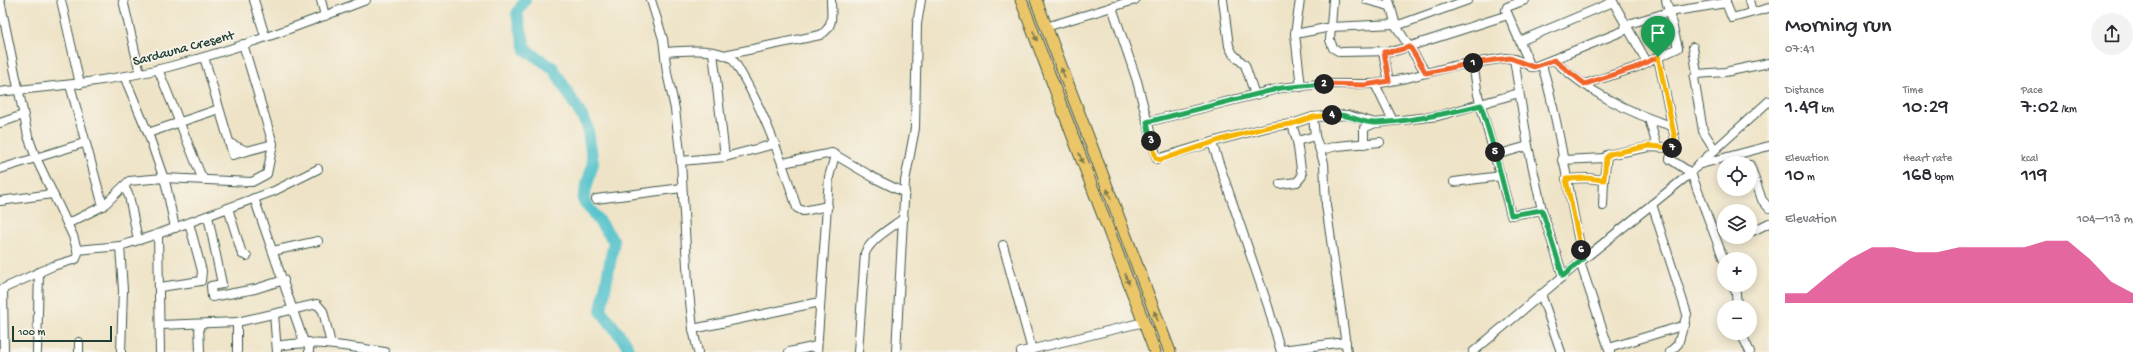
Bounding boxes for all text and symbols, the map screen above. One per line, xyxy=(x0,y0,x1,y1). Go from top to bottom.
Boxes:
button: share xyxy=(2091,13,2133,55)
text: Morning run xyxy=(1785,14,1891,40)
pin xyxy=(1641,16,1675,57)
icon: arrive xyxy=(1647,22,1669,44)
street label: Sardauna Cresent xyxy=(131,27,237,71)
one-way arrow xyxy=(1032,31,1038,43)
text: 07:41 xyxy=(1785,42,1815,57)
pin: 1 xyxy=(1463,53,1483,73)
text: 1 xyxy=(1471,57,1475,69)
one-way arrow xyxy=(1060,66,1066,78)
pin: 2 xyxy=(1314,74,1334,94)
text: 2 xyxy=(1321,78,1327,90)
text: Distance xyxy=(1785,85,1824,97)
text: Time xyxy=(1903,85,1923,97)
text: Pace xyxy=(2021,85,2043,97)
text: 1.49 xyxy=(1785,97,1819,120)
text: 10:29 xyxy=(1903,97,1949,120)
text: 7:02 xyxy=(2021,97,2059,120)
text: km xyxy=(1819,104,1834,116)
text: /km xyxy=(2059,104,2077,116)
pin: 4 xyxy=(1322,105,1342,125)
text: 4 xyxy=(1329,109,1335,121)
pin: 3 xyxy=(1141,131,1161,151)
text: 3 xyxy=(1148,135,1154,147)
pin: 7 xyxy=(1662,138,1682,158)
pin: 5 xyxy=(1485,142,1505,162)
text: 7 xyxy=(1669,142,1675,154)
text: 5 xyxy=(1492,146,1498,158)
one-way arrow xyxy=(1078,152,1084,164)
text: Elevation xyxy=(1785,153,1829,165)
text: Heart rate xyxy=(1903,153,1952,165)
text: kcal xyxy=(2021,153,2038,165)
map controls xyxy=(1717,156,1757,340)
button: locate xyxy=(1717,156,1757,196)
text: 10 xyxy=(1785,165,1804,188)
text: 168 xyxy=(1903,165,1932,188)
text: 119 xyxy=(2021,165,2047,188)
text: m xyxy=(1804,172,1815,184)
text: bpm xyxy=(1932,172,1954,184)
one-way arrow xyxy=(1106,188,1112,200)
button: layers xyxy=(1717,204,1757,244)
text: Elevation xyxy=(1785,212,1837,227)
text: 104–113 m xyxy=(2077,212,2133,227)
pin: 6 xyxy=(1571,240,1591,260)
text: 6 xyxy=(1578,244,1584,256)
button: + xyxy=(1717,252,1757,292)
one-way arrow xyxy=(1125,274,1131,286)
button: − xyxy=(1717,300,1757,340)
one-way arrow xyxy=(1152,309,1158,321)
scale bar xyxy=(12,324,112,343)
text: 100 m xyxy=(18,327,45,339)

